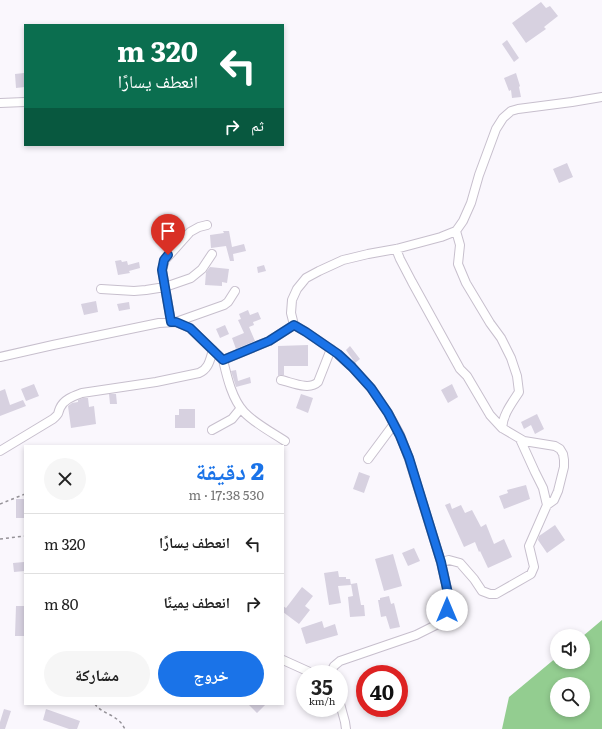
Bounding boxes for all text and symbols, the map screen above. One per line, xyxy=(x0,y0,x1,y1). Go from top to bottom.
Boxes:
text: 320 m xyxy=(117,29,198,71)
icon: left xyxy=(212,40,264,92)
text: انعطف يسارًا xyxy=(118,67,198,94)
text: ثم xyxy=(251,113,264,136)
icon: right xyxy=(221,116,243,138)
pin xyxy=(151,214,185,255)
icon: arrive xyxy=(157,220,179,242)
text: 2 دقيقة xyxy=(195,452,264,487)
button: close xyxy=(44,458,86,500)
text: 530 m · 17:38 xyxy=(188,485,264,504)
text: انعطف يسارًا xyxy=(159,530,230,553)
text: 320 m xyxy=(44,532,86,555)
icon: left xyxy=(242,533,264,555)
position arrow xyxy=(426,589,468,631)
text: انعطف يمينًا xyxy=(163,590,230,613)
text: 80 m xyxy=(44,592,79,615)
icon: right xyxy=(242,593,264,615)
map controls xyxy=(550,629,590,717)
button: sound xyxy=(550,629,590,669)
button: مشاركة xyxy=(44,651,150,697)
button: خروج xyxy=(158,651,264,697)
speed limit sign: 40 xyxy=(356,665,408,717)
text: 35 xyxy=(311,671,333,701)
button: search xyxy=(550,677,590,717)
text: km/h xyxy=(309,693,335,708)

